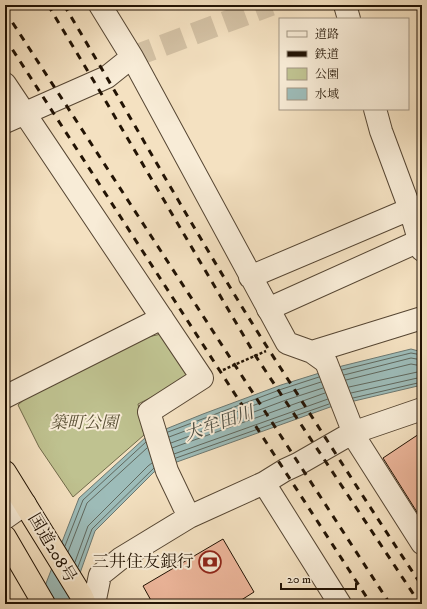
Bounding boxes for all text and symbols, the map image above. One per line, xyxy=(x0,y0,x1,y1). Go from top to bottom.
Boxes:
legend xyxy=(279,18,409,110)
text: 道路 xyxy=(315,27,339,42)
text: 鉄道 xyxy=(314,47,339,62)
text: 公園 xyxy=(315,67,339,82)
text: 水域 xyxy=(315,87,339,102)
water label: 大牟田川 xyxy=(181,401,259,446)
park label: 築町公園 xyxy=(50,412,121,434)
street label: 国道208号 xyxy=(23,509,81,587)
bank icon: 三井住友銀行 xyxy=(197,549,223,575)
place label: 三井住友銀行 xyxy=(92,551,194,573)
scale bar xyxy=(281,565,356,591)
text: 20 m xyxy=(287,572,311,587)

